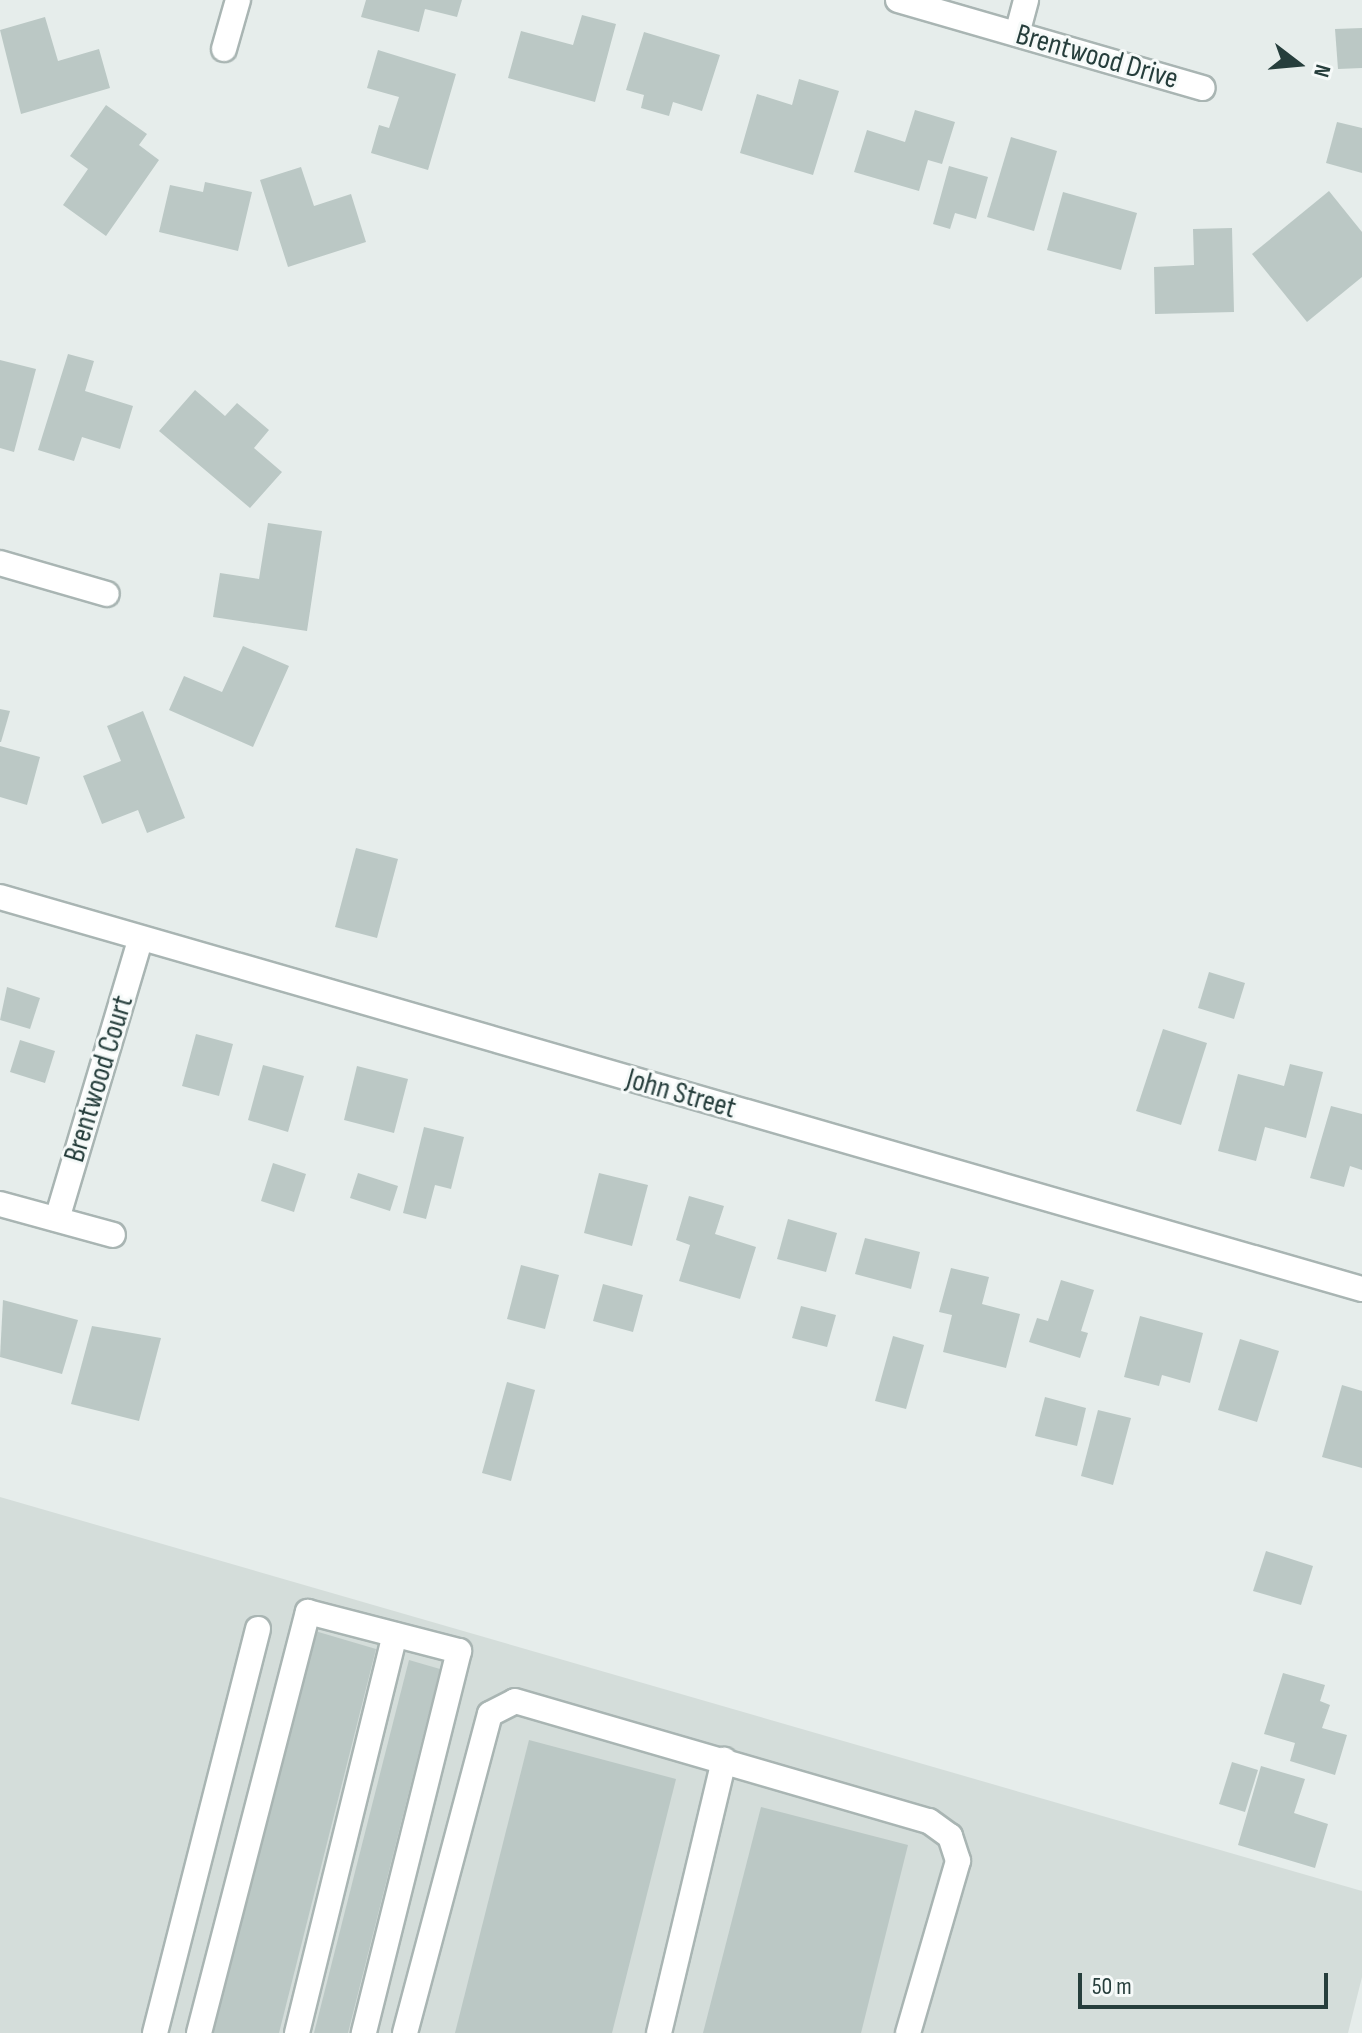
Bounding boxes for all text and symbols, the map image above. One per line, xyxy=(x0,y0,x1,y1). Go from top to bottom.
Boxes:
street label: Brentwood Drive xyxy=(1012,17,1182,97)
north arrow xyxy=(1258,24,1338,104)
text: N xyxy=(1307,61,1336,80)
street label: Brentwood Court xyxy=(57,991,141,1167)
street label: John Street xyxy=(622,1061,740,1127)
scale bar xyxy=(1082,1957,1332,2007)
text: 50 m xyxy=(1092,1972,1132,2001)

